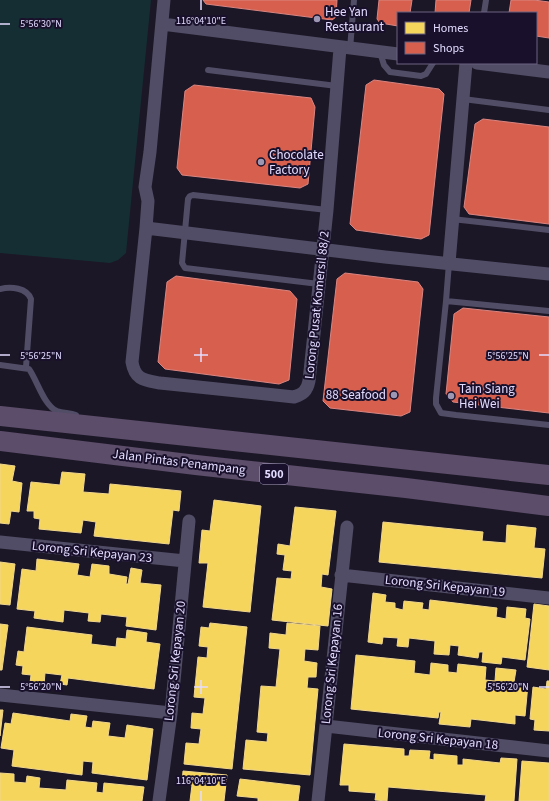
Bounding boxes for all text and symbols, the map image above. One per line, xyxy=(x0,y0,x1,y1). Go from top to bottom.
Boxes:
place label: Hee Yan Restaurant xyxy=(325,3,385,36)
legend xyxy=(397,12,537,64)
text: 116°04'10"E xyxy=(176,14,226,28)
marker: Hee Yan Restaurant xyxy=(312,14,322,24)
text: 5°56'30"N xyxy=(20,17,62,31)
text: Homes xyxy=(433,20,468,37)
text: Shops xyxy=(433,40,464,57)
place label: Chocolate Factory xyxy=(269,146,324,179)
marker: Chocolate Factory xyxy=(256,157,266,167)
street label: Lorong Pusat Komersil 88/2 xyxy=(300,230,334,380)
text: 5°56'25"N xyxy=(20,349,62,363)
text: 5°56'25"N xyxy=(487,349,529,363)
place label: Tain Siang Hei Wei xyxy=(459,380,515,413)
place label: 88 Seafood xyxy=(326,386,386,404)
marker: 88 Seafood xyxy=(389,390,399,400)
marker: Tain Siang Hei Wei xyxy=(446,391,456,401)
street label: Jalan Pintas Penampang xyxy=(111,445,247,479)
road number: 500 xyxy=(260,464,288,484)
street label: Lorong Sri Kepayan 23 xyxy=(31,537,153,567)
street label: Lorong Sri Kepayan 19 xyxy=(384,571,506,601)
street label: Lorong Sri Kepayan 20 xyxy=(160,600,190,722)
street label: Lorong Sri Kepayan 16 xyxy=(317,603,347,725)
text: 5°56'20"N xyxy=(20,680,62,694)
text: 5°56'20"N xyxy=(487,680,529,694)
street label: Lorong Sri Kepayan 18 xyxy=(377,724,499,754)
text: 116°04'10"E xyxy=(176,774,226,788)

